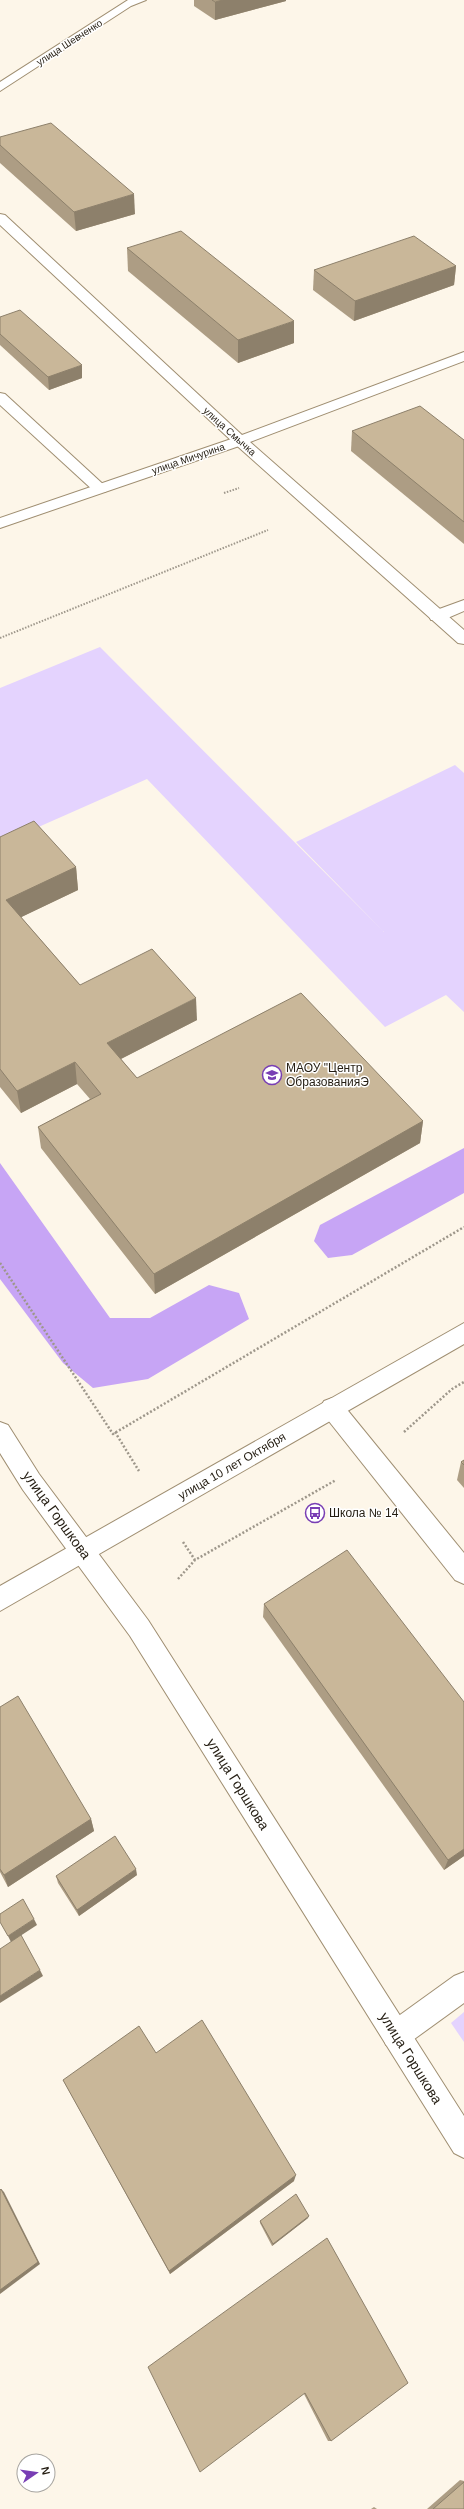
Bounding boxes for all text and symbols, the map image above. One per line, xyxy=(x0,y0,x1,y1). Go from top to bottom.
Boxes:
street label: улица Шевченко xyxy=(34,17,105,68)
street label: улица Смычка xyxy=(201,405,259,458)
street label: улица Мичурина xyxy=(150,441,227,476)
place label: МАОУ "Центр ОбразованияЭ xyxy=(286,1061,369,1089)
school or university icon: МАОУ "Центр ОбразованияЭ xyxy=(261,1064,283,1086)
street label: улица 10 лет Октября xyxy=(176,1430,288,1502)
street label: улица Горшкова xyxy=(20,1468,94,1562)
bus stop icon: Школа № 14 xyxy=(304,1502,326,1524)
place label: Школа № 14 xyxy=(329,1506,399,1520)
street label: улица Горшкова xyxy=(203,1735,273,1833)
street label: улица Горшкова xyxy=(376,2009,446,2107)
north arrow xyxy=(16,2453,56,2493)
text: N xyxy=(39,2466,52,2476)

